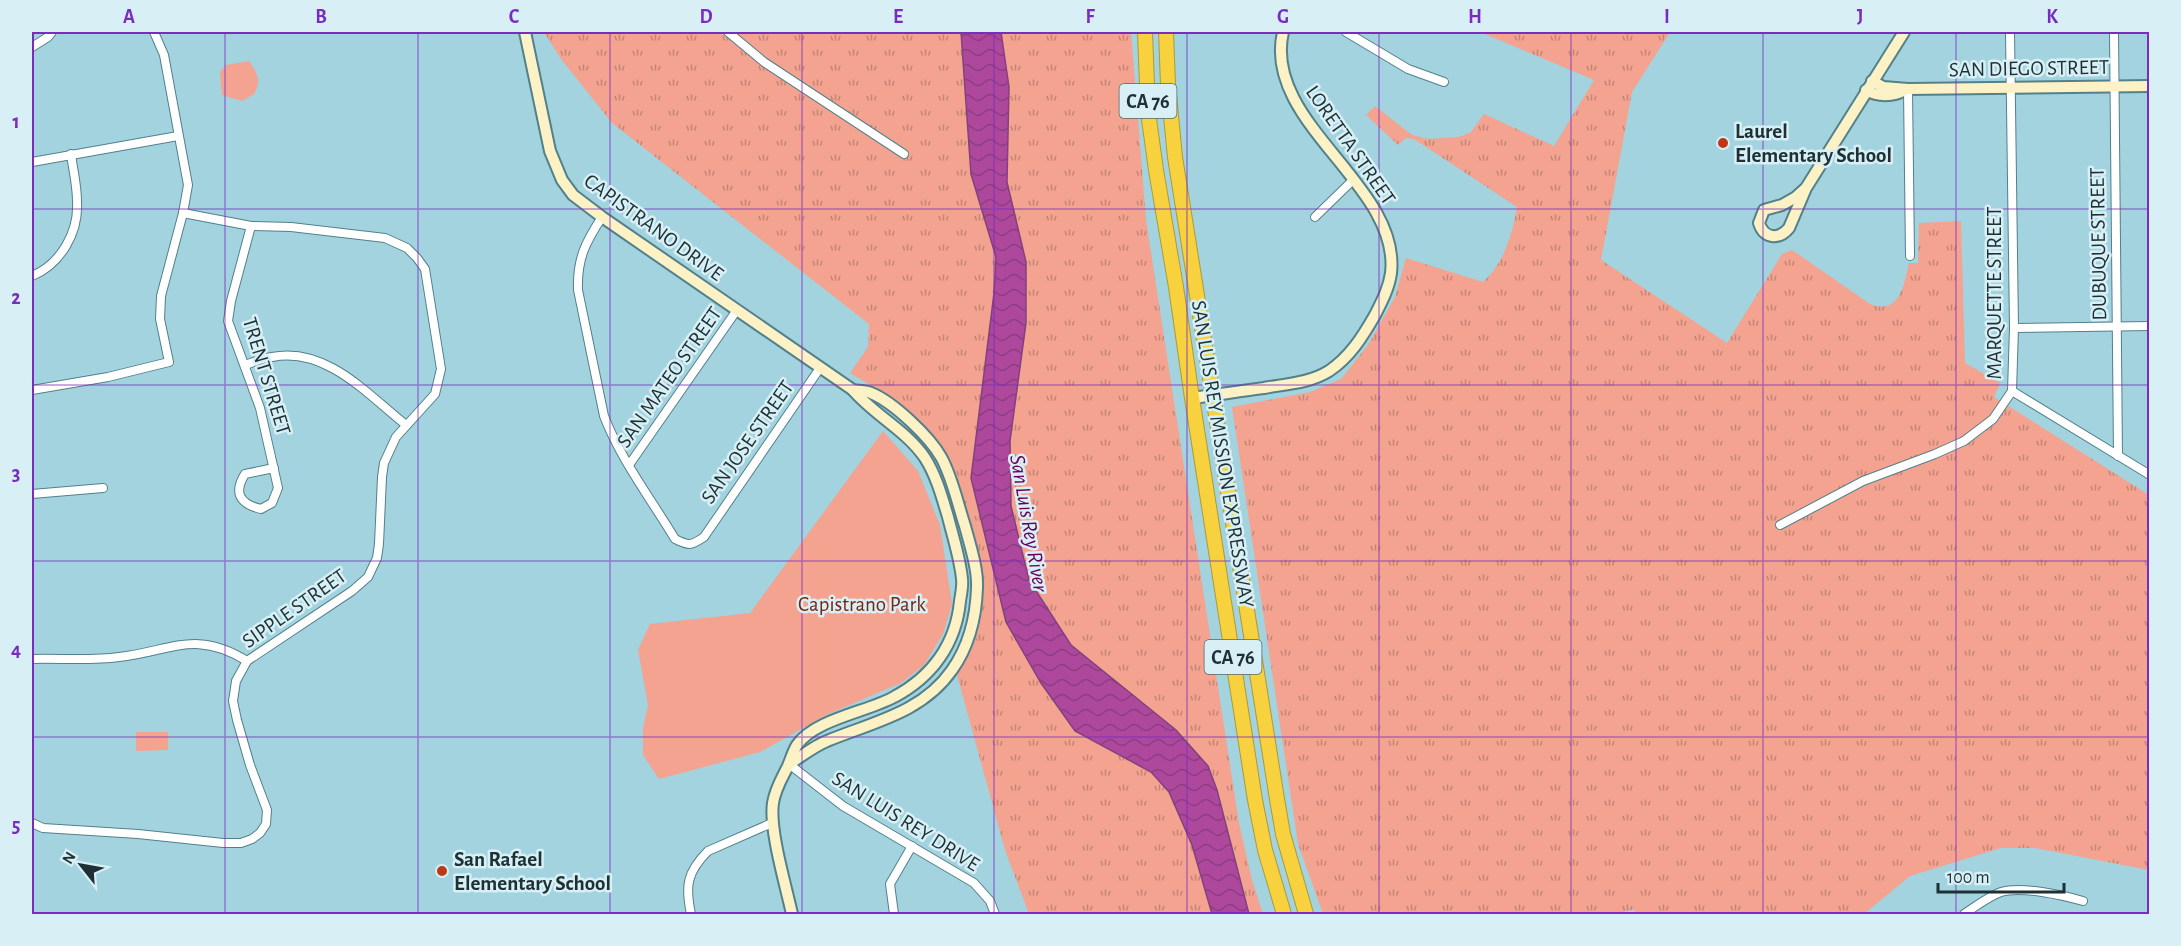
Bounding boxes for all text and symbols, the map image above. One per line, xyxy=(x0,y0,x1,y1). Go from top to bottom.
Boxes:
text: A xyxy=(123,7,135,27)
text: B xyxy=(315,7,327,27)
text: C xyxy=(509,7,520,27)
text: D xyxy=(699,7,713,27)
text: E xyxy=(893,7,903,27)
text: F xyxy=(1085,7,1095,27)
text: G xyxy=(1277,7,1289,27)
text: H xyxy=(1468,7,1482,27)
text: I xyxy=(1664,7,1670,27)
text: J xyxy=(1857,7,1863,27)
text: K xyxy=(2046,7,2058,27)
street label: SAN DIEGO STREET xyxy=(1949,57,2109,80)
street label: LORETTA STREET xyxy=(1302,82,1399,209)
road number: CA 76 xyxy=(1120,84,1176,118)
text: 1 xyxy=(12,112,20,132)
place label: Laurel Elementary School xyxy=(1735,121,1892,166)
marker: Laurel Elementary School xyxy=(1716,136,1730,150)
street label: DUBUQUE STREET xyxy=(2087,167,2110,321)
street label: CAPISTRANO DRIVE xyxy=(580,170,727,285)
street label: MARQUETTE STREET xyxy=(1984,206,2005,380)
text: 2 xyxy=(11,288,21,308)
street label: SAN LUIS REY MISSION EXPRESSWAY xyxy=(1188,299,1257,609)
street label: SAN MATEO STREET xyxy=(613,303,726,451)
street label: TRENT STREET xyxy=(239,315,294,438)
street label: SAN JOSE STREET xyxy=(697,377,798,508)
water label: San Luis Rey River xyxy=(1006,453,1052,594)
text: 3 xyxy=(12,464,20,484)
street label: SIPPLE STREET xyxy=(238,565,350,652)
park label: Capistrano Park xyxy=(798,594,926,615)
text: 4 xyxy=(11,640,21,660)
road number: CA 76 xyxy=(1204,640,1262,674)
street label: SAN LUIS REY DRIVE xyxy=(828,768,983,875)
text: 5 xyxy=(12,816,20,836)
north arrow xyxy=(51,835,111,895)
text: N xyxy=(59,849,79,867)
place label: San Rafael Elementary School xyxy=(454,849,611,894)
scale bar xyxy=(1938,856,2064,894)
marker: San Rafael Elementary School xyxy=(435,864,449,878)
text: 100 m xyxy=(1947,869,1990,887)

